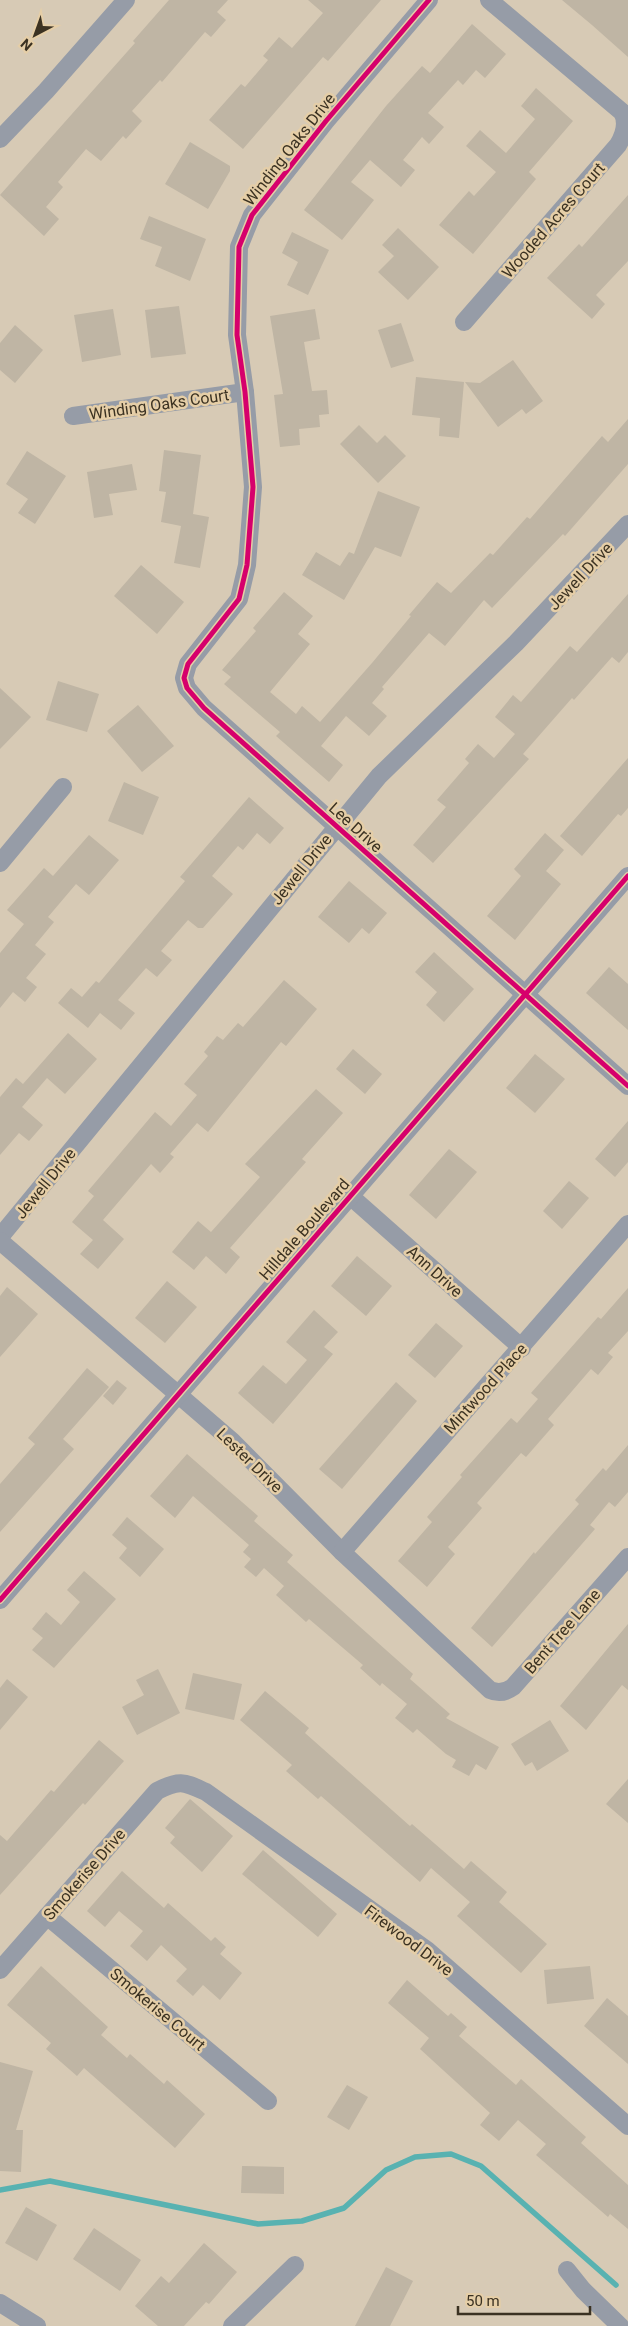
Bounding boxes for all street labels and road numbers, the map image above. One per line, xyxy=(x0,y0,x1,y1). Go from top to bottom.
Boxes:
street label: Winding Oaks Drive xyxy=(240,89,339,209)
street label: Wooded Acres Court xyxy=(498,159,609,282)
street label: Winding Oaks Court xyxy=(88,385,230,424)
street label: Jewell Drive xyxy=(544,539,616,614)
street label: Lee Drive xyxy=(325,798,386,856)
street label: Jewell Drive xyxy=(267,830,336,909)
street label: Jewell Drive xyxy=(11,1144,80,1223)
street label: Hilldale Boulevard xyxy=(255,1175,354,1284)
street label: Ann Drive xyxy=(403,1242,466,1301)
street label: Mintwood Place xyxy=(440,1339,531,1437)
street label: Lester Drive xyxy=(213,1424,287,1497)
street label: Bent Tree Lane xyxy=(520,1585,604,1678)
street label: Smokerise Drive xyxy=(39,1825,129,1924)
street label: Firewood Drive xyxy=(361,1901,457,1980)
street label: Smokerise Court xyxy=(106,1964,209,2055)

